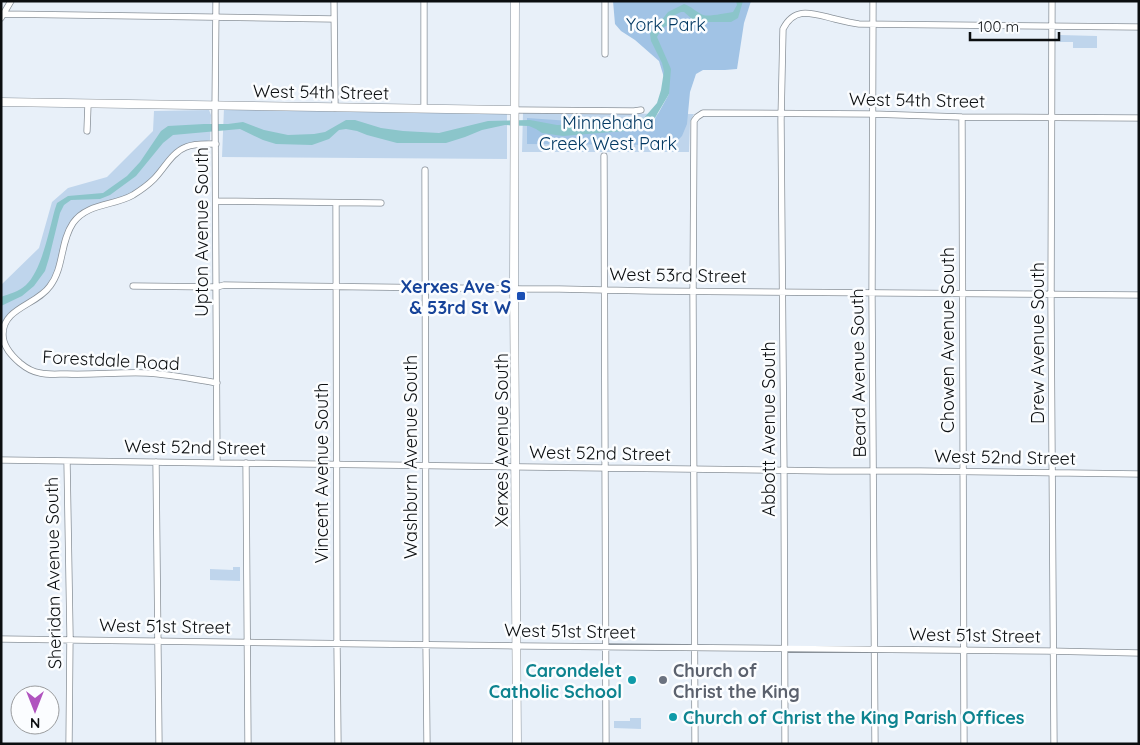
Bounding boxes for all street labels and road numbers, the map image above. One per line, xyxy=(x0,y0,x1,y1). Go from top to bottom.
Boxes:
street label: West 54th Street xyxy=(253,79,389,105)
street label: West 54th Street xyxy=(849,87,985,113)
street label: Upton Avenue South xyxy=(190,147,213,317)
street label: Chowen Avenue South xyxy=(936,247,959,433)
street label: West 53rd Street xyxy=(609,262,747,288)
street label: Drew Avenue South xyxy=(1026,262,1049,424)
street label: Beard Avenue South xyxy=(845,288,871,458)
street label: Abbott Avenue South xyxy=(757,341,780,517)
street label: Forestdale Road xyxy=(42,345,180,375)
street label: Xerxes Avenue South xyxy=(490,353,513,527)
street label: Washburn Avenue South xyxy=(399,355,422,559)
street label: Vincent Avenue South xyxy=(310,382,333,564)
street label: West 52nd Street xyxy=(124,434,266,460)
street label: West 52nd Street xyxy=(529,440,671,466)
street label: West 52nd Street xyxy=(934,444,1076,470)
street label: Sheridan Avenue South xyxy=(40,477,66,669)
street label: West 51st Street xyxy=(99,613,231,639)
street label: West 51st Street xyxy=(504,618,636,644)
street label: West 51st Street xyxy=(909,622,1041,648)

